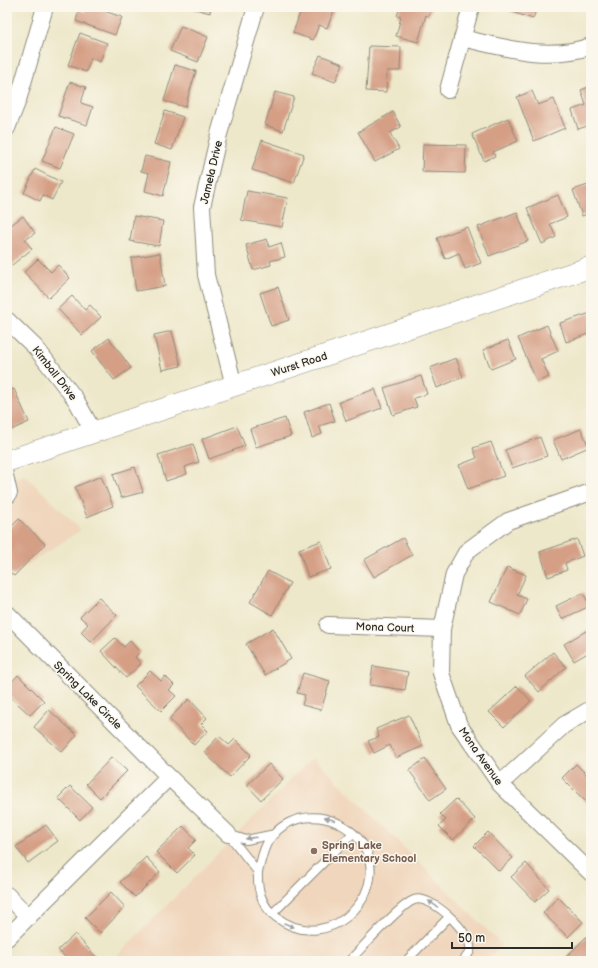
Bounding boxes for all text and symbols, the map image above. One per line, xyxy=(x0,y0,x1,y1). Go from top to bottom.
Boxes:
street label: Jamela Drive xyxy=(198,139,225,205)
street label: Kimball Drive xyxy=(29,344,80,403)
street label: Wurst Road xyxy=(269,349,329,380)
street label: Mona Court xyxy=(355,620,415,635)
street label: Spring Lake Circle xyxy=(51,659,125,732)
street label: Mona Avenue xyxy=(456,725,506,788)
one-way arrow xyxy=(323,816,335,822)
one-way arrow xyxy=(245,835,257,841)
place label: Spring Lake Elementary School xyxy=(322,839,416,865)
marker: Spring Lake Elementary School xyxy=(309,846,319,856)
one-way arrow xyxy=(428,900,439,908)
one-way arrow xyxy=(284,922,295,928)
scale bar xyxy=(452,924,572,950)
text: 50 m xyxy=(458,931,485,946)

